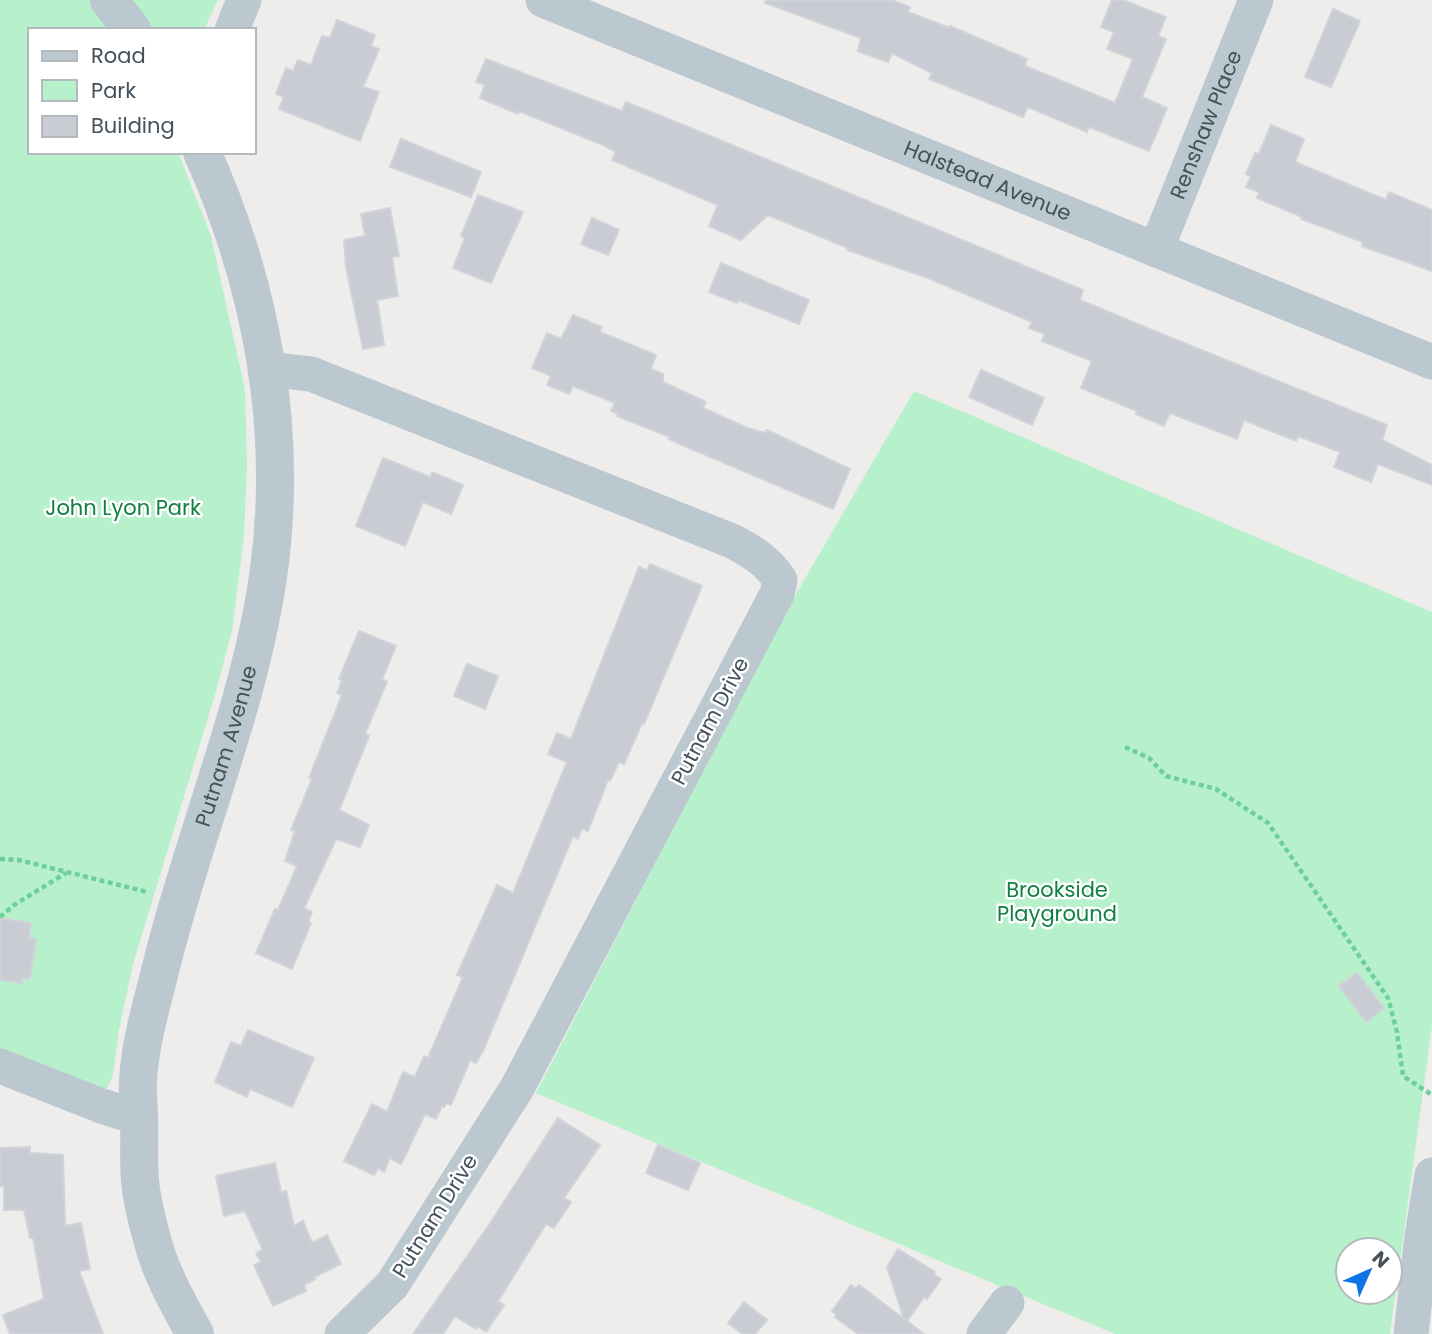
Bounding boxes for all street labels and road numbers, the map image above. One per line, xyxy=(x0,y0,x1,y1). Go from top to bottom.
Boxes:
street label: Renshaw Place xyxy=(1163,46,1248,203)
street label: Halstead Avenue xyxy=(900,133,1076,228)
street label: Putnam Drive xyxy=(664,652,755,790)
street label: Putnam Avenue xyxy=(188,662,264,830)
street label: Putnam Drive xyxy=(385,1148,484,1283)

